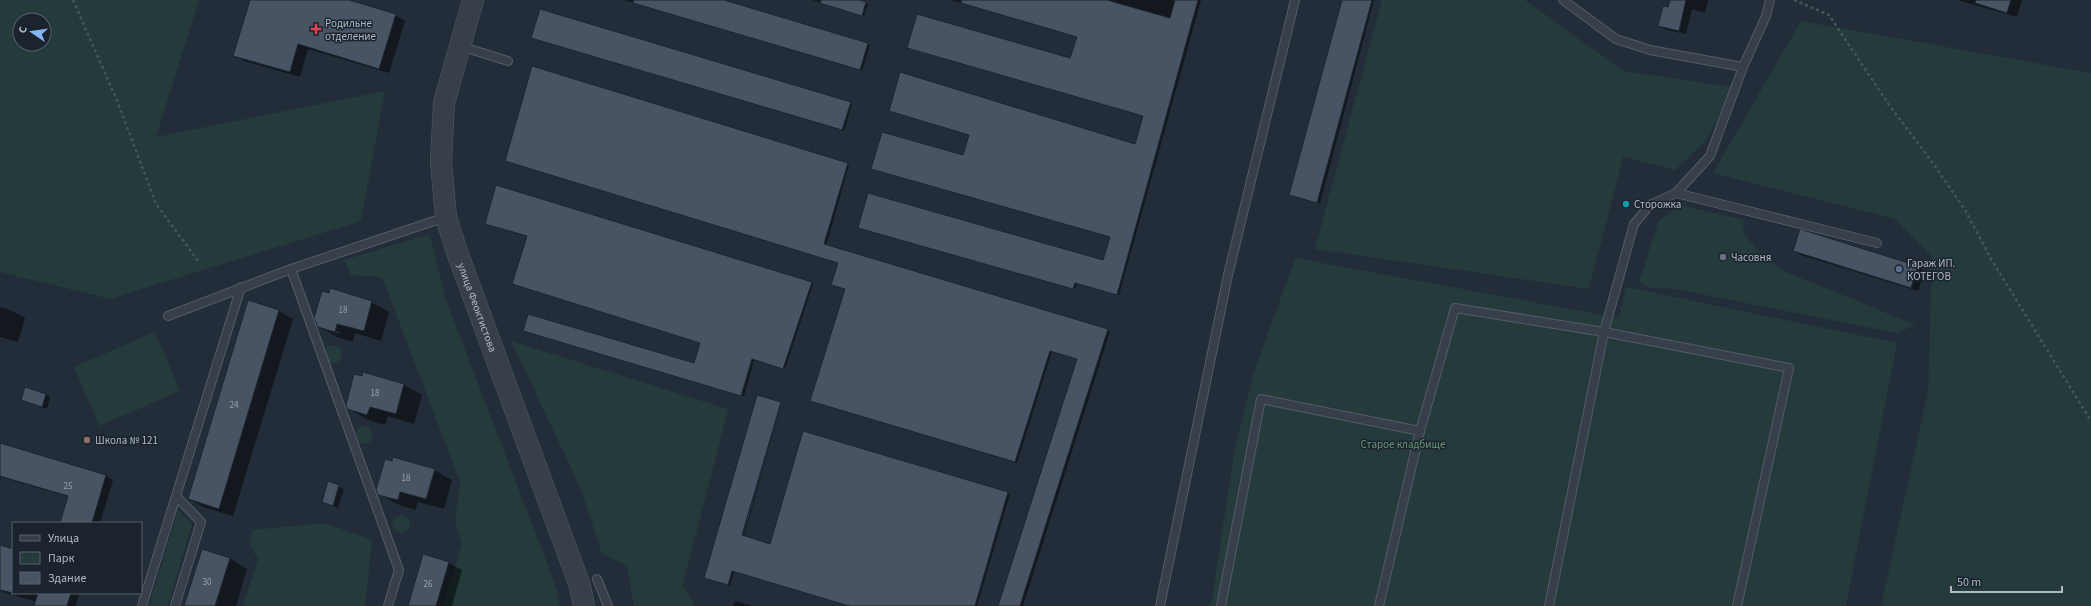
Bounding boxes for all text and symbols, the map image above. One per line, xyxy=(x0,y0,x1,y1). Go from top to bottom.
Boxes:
north arrow xyxy=(12,12,52,52)
place label: Родильне отделение xyxy=(325,16,377,44)
marker: Родильне отделение xyxy=(310,23,322,35)
text: С xyxy=(15,24,31,35)
place label: Сторожка xyxy=(1634,197,1681,212)
marker: Сторожка xyxy=(1621,199,1631,209)
place label: Часовня xyxy=(1731,250,1771,265)
marker: Часовня xyxy=(1718,252,1728,262)
place label: Гараж ИП. КОТЕГОВ xyxy=(1907,256,1956,284)
street label: улица Феоктистова xyxy=(454,261,500,354)
marker: Гараж ИП. КОТЕГОВ xyxy=(1894,264,1904,274)
house number: 18 xyxy=(339,304,348,317)
house number: 18 xyxy=(371,387,380,400)
house number: 24 xyxy=(230,399,239,412)
place label: Школа № 121 xyxy=(95,433,158,448)
marker: Школа № 121 xyxy=(82,435,92,445)
park label: Старое кладбище xyxy=(1361,437,1446,452)
house number: 18 xyxy=(402,472,411,485)
house number: 25 xyxy=(64,480,73,493)
legend xyxy=(12,522,142,594)
text: Улица xyxy=(48,530,79,547)
text: Парк xyxy=(48,550,74,567)
scale bar xyxy=(1951,568,2062,594)
text: Здание xyxy=(48,570,87,587)
text: 50 m xyxy=(1957,574,1981,591)
house number: 30 xyxy=(203,576,212,589)
house number: 26 xyxy=(424,578,433,591)

